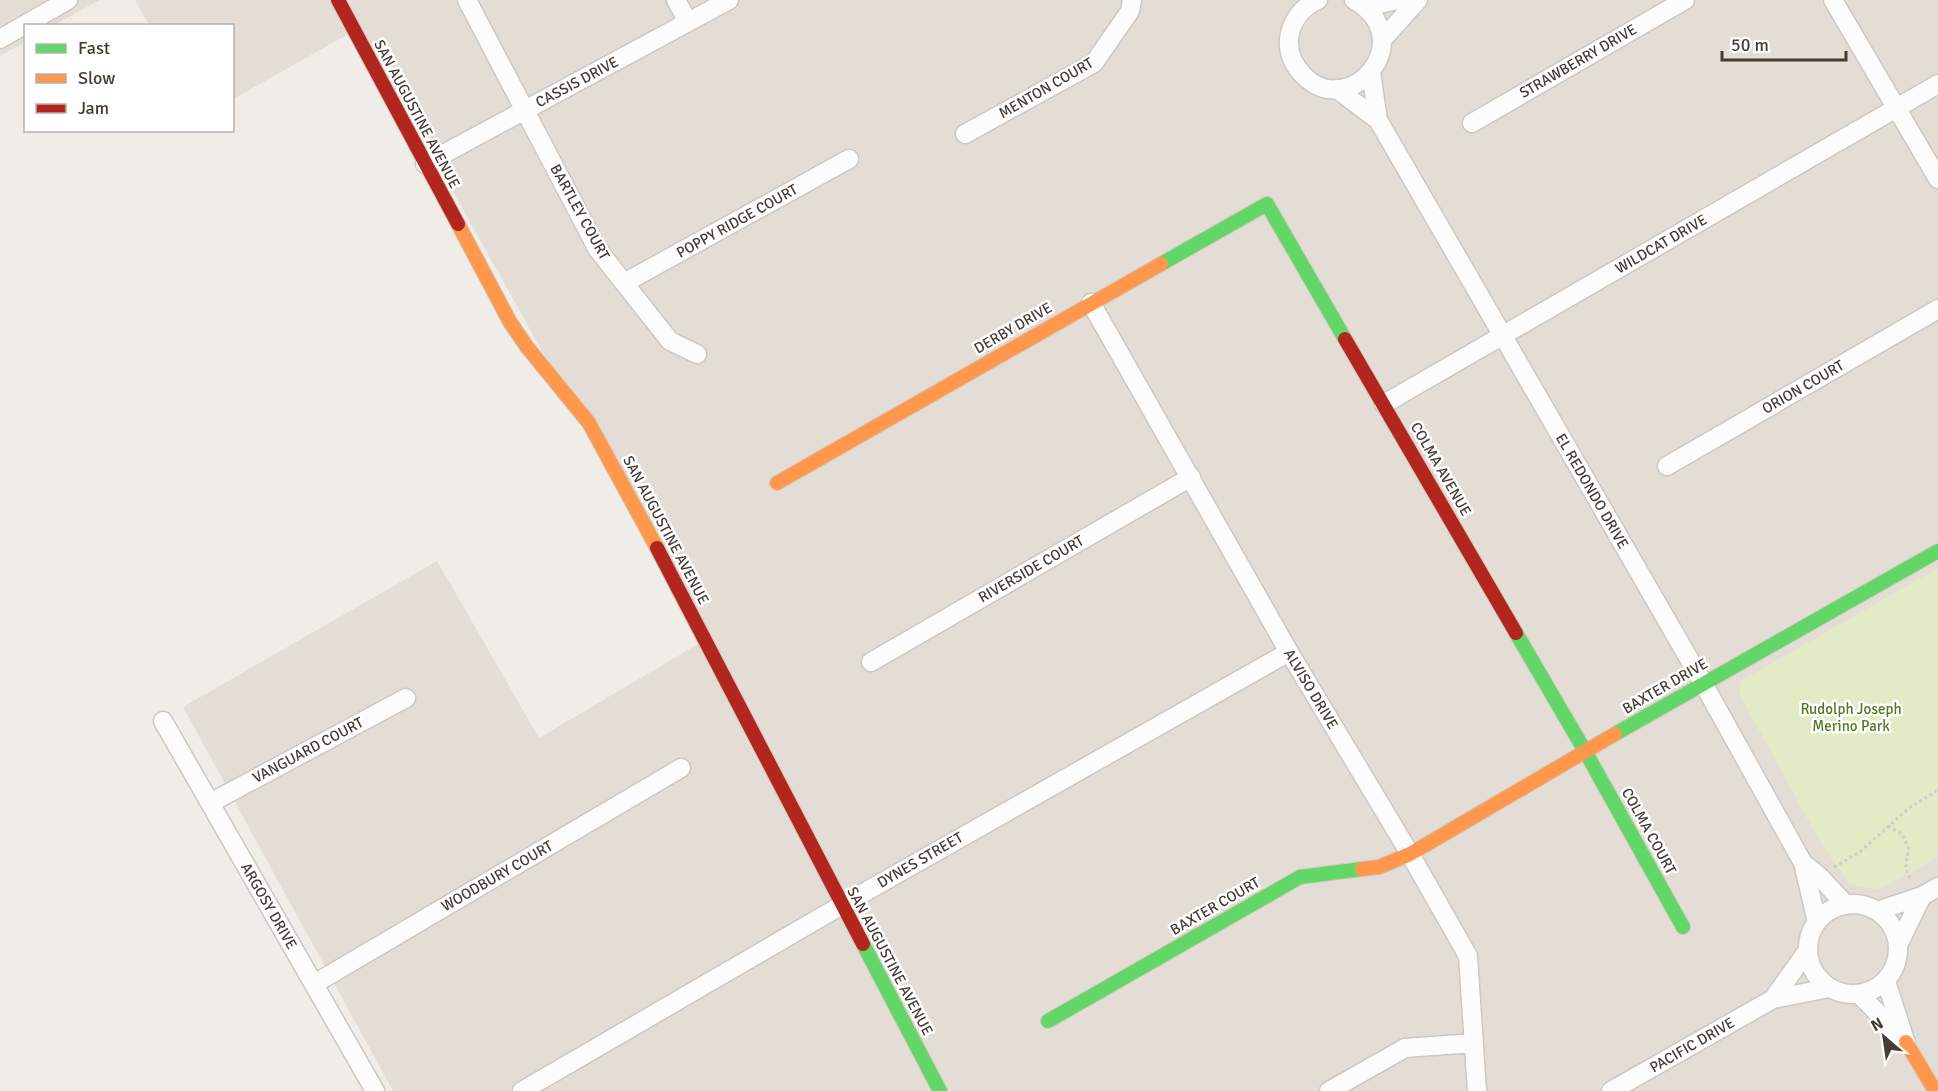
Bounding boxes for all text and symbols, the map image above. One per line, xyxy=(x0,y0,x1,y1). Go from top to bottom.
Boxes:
street label: STRAWBERRY DRIVE xyxy=(1516,20,1640,102)
legend xyxy=(24,24,234,132)
scale bar xyxy=(1722,24,1846,62)
text: 50 m xyxy=(1731,34,1769,56)
text: Fast xyxy=(78,37,110,59)
street label: SAN AUGUSTINE AVENUE xyxy=(370,37,464,191)
street label: CASSIS DRIVE xyxy=(533,53,621,111)
street label: MENTON COURT xyxy=(996,53,1097,122)
text: Slow xyxy=(78,67,115,89)
text: Jam xyxy=(78,97,109,119)
street label: BARTLEY COURT xyxy=(546,161,614,263)
street label: POPPY RIDGE COURT xyxy=(673,180,801,262)
street label: WILDCAT DRIVE xyxy=(1612,211,1710,277)
street label: DERBY DRIVE xyxy=(971,298,1055,358)
street label: ORION COURT xyxy=(1759,356,1848,418)
street label: COLMA AVENUE xyxy=(1407,419,1475,519)
street label: EL REDONDO DRIVE xyxy=(1552,430,1632,552)
street label: SAN AUGUSTINE AVENUE xyxy=(619,453,713,607)
street label: RIVERSIDE COURT xyxy=(975,531,1087,607)
street label: ALVISO DRIVE xyxy=(1280,646,1342,732)
street label: BAXTER DRIVE xyxy=(1619,654,1711,718)
park label: Rudolph Joseph Merino Park xyxy=(1800,700,1902,735)
street label: VANGUARD COURT xyxy=(250,713,367,787)
street label: COLMA COURT xyxy=(1618,785,1680,878)
street label: DYNES STREET xyxy=(874,828,967,892)
street label: WOODBURY COURT xyxy=(438,836,556,915)
street label: ARGOSY DRIVE xyxy=(237,860,301,952)
street label: BAXTER COURT xyxy=(1167,873,1263,939)
street label: SAN AUGUSTINE AVENUE xyxy=(843,884,937,1038)
north arrow xyxy=(1854,1007,1914,1067)
street label: PACIFIC DRIVE xyxy=(1646,1013,1738,1077)
text: N xyxy=(1867,1013,1887,1036)

